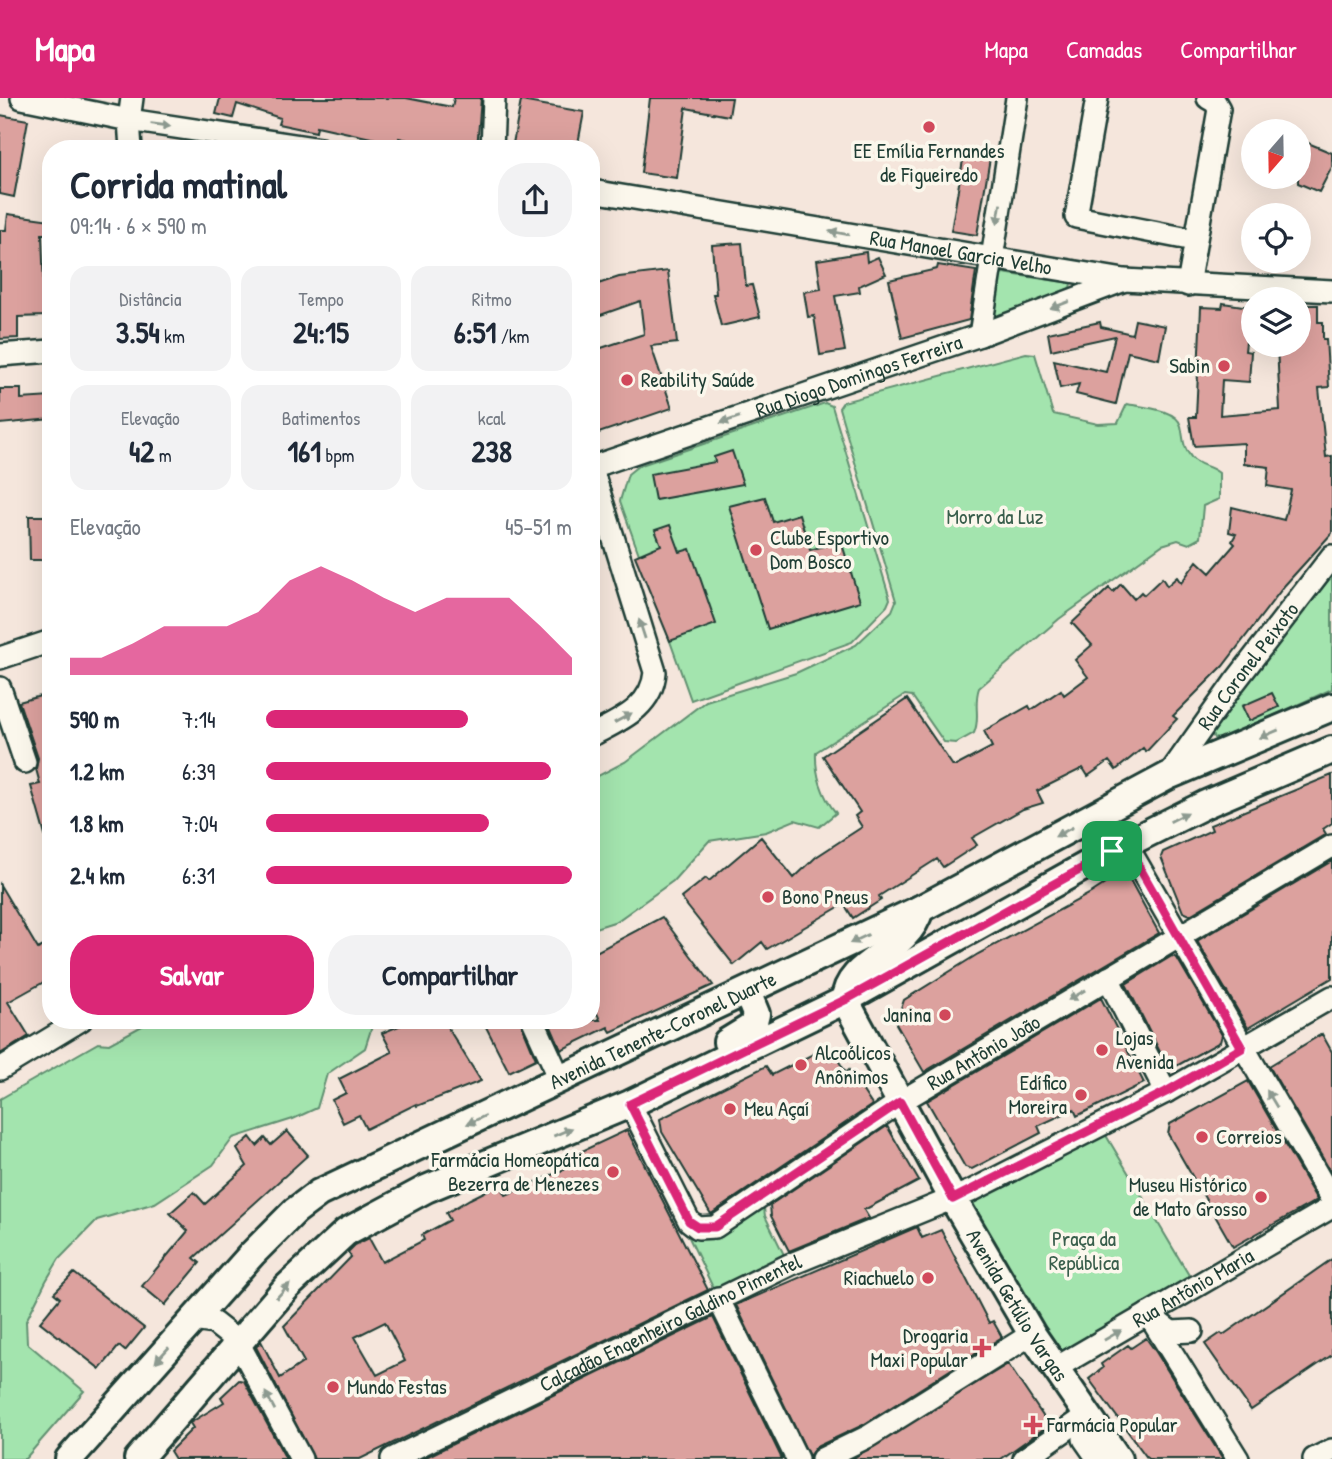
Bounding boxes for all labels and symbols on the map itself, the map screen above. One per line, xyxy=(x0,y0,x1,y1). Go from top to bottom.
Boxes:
marker: EE Emília Fernandes de Figueiredo xyxy=(921,119,937,135)
north arrow xyxy=(1241,119,1311,189)
one-way arrow xyxy=(150,120,172,131)
place label: EE Emília Fernandes de Figueiredo xyxy=(853,136,1005,189)
one-way arrow xyxy=(993,203,1004,225)
street label: Rua Manoel Garcia Velho xyxy=(868,223,1054,282)
one-way arrow xyxy=(828,227,850,238)
one-way arrow xyxy=(1050,299,1071,310)
street label: Rua Diogo Domingos Ferreira xyxy=(752,327,966,424)
place label: Sabin xyxy=(1169,351,1210,380)
marker: Sabin xyxy=(1216,358,1232,374)
place label: Reability Saúde xyxy=(641,365,755,394)
marker: Reability Saúde xyxy=(619,372,635,388)
one-way arrow xyxy=(719,415,740,426)
park label: Morro da Luz xyxy=(947,502,1043,531)
place label: Clube Esportivo Dom Bosco xyxy=(770,523,889,576)
marker: Clube Esportivo Dom Bosco xyxy=(748,542,764,558)
street label: Rua Coronel Peixoto xyxy=(1190,596,1305,735)
one-way arrow xyxy=(637,618,647,639)
one-way arrow xyxy=(614,712,633,724)
one-way arrow xyxy=(1258,728,1279,739)
one-way arrow xyxy=(1170,811,1190,823)
pin xyxy=(1082,821,1142,881)
one-way arrow xyxy=(1054,826,1074,838)
place label: Bono Pneus xyxy=(782,882,868,911)
marker: Bono Pneus xyxy=(760,889,776,905)
one-way arrow xyxy=(849,933,869,944)
street label: Avenida Tenente-Coronel Duarte xyxy=(545,964,781,1096)
one-way arrow xyxy=(1068,989,1087,1002)
place label: Janina xyxy=(883,1000,931,1029)
street label: Rua Antônio João xyxy=(921,1007,1045,1097)
marker: Janina xyxy=(937,1007,953,1023)
place label: Lojas Avenida xyxy=(1116,1023,1174,1076)
place label: Alcoólicos Anônimos xyxy=(815,1038,891,1091)
marker: Lojas Avenida xyxy=(1094,1042,1110,1058)
marker: Alcoólicos Anônimos xyxy=(793,1057,809,1073)
place label: Edífico Moreira xyxy=(1009,1068,1067,1121)
marker: Edífico Moreira xyxy=(1073,1087,1089,1103)
one-way arrow xyxy=(1266,1090,1279,1109)
place label: Meu Açaí xyxy=(744,1094,809,1123)
marker: Meu Açaí xyxy=(722,1101,738,1117)
one-way arrow xyxy=(466,1114,486,1126)
place label: Correios xyxy=(1216,1122,1282,1151)
one-way arrow xyxy=(553,1127,574,1138)
marker: Correios xyxy=(1194,1129,1210,1145)
place label: Farmácia Homeopática Bezerra de Menezes xyxy=(430,1145,599,1198)
marker: Farmácia Homeopática Bezerra de Menezes xyxy=(605,1164,621,1180)
place label: Museu Histórico de Mato Grosso xyxy=(1129,1170,1247,1223)
marker: Museu Histórico de Mato Grosso xyxy=(1253,1189,1269,1205)
street label: Avenida Getúlio Vargas xyxy=(960,1223,1075,1387)
park label: Praça da República xyxy=(1049,1224,1119,1277)
street label: Rua Antônio Maria xyxy=(1127,1241,1259,1334)
street label: Calçadão Engenheiro Galdino Pimentel xyxy=(534,1246,806,1399)
place label: Riachuelo xyxy=(844,1263,914,1292)
marker: Riachuelo xyxy=(920,1270,936,1286)
one-way arrow xyxy=(275,1282,291,1300)
place label: Drogaria Maxi Popular xyxy=(870,1321,968,1374)
one-way arrow xyxy=(1103,1329,1122,1341)
marker: Drogaria Maxi Popular xyxy=(974,1340,990,1356)
one-way arrow xyxy=(155,1346,171,1363)
place label: Mundo Festas xyxy=(347,1372,447,1401)
marker: Mundo Festas xyxy=(325,1379,341,1395)
one-way arrow xyxy=(264,1391,276,1411)
place label: Farmácia Popular xyxy=(1046,1410,1177,1439)
marker: Farmácia Popular xyxy=(1025,1417,1041,1433)

